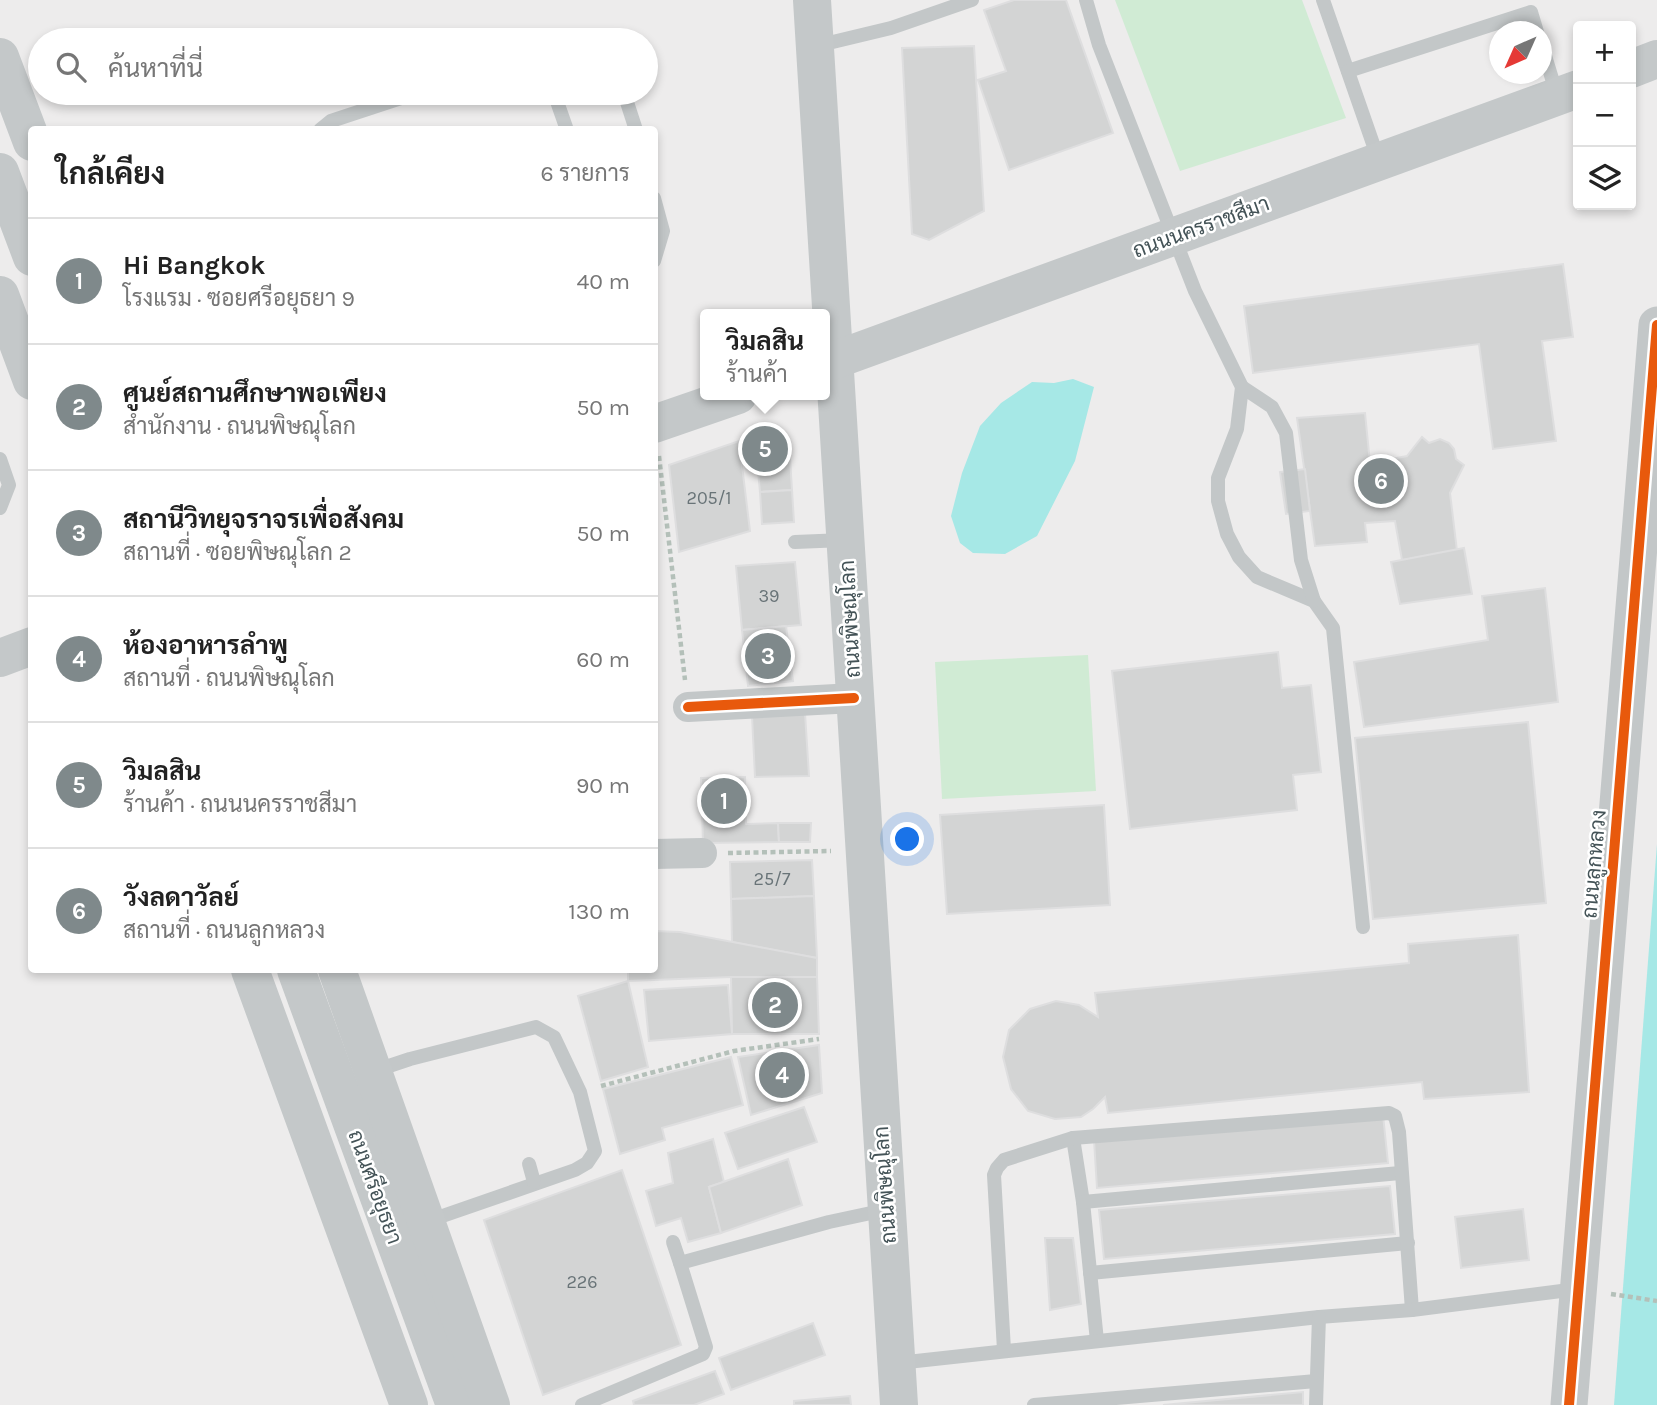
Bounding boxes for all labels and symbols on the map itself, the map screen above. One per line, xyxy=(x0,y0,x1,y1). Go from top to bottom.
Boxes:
north arrow xyxy=(1489,21,1552,84)
street label: ถนนนครราชสีมา xyxy=(1129,190,1273,263)
pin: 5 xyxy=(742,423,788,475)
pin: 6 xyxy=(1358,455,1404,507)
house number: 205/1 xyxy=(687,487,732,509)
street label: ถนนพิษณุโลก xyxy=(834,559,867,679)
house number: 39 xyxy=(758,585,780,607)
pin: 3 xyxy=(745,630,791,682)
pin: 1 xyxy=(701,775,747,827)
street label: ถนนลูกหลวง xyxy=(1577,809,1614,920)
your location xyxy=(890,822,924,856)
house number: 25/7 xyxy=(754,868,791,890)
pin: 2 xyxy=(752,979,798,1031)
pin: 4 xyxy=(759,1049,805,1101)
street label: ถนนพิษณุโลก xyxy=(868,1125,903,1245)
street label: ถนนศรีอยุธยา xyxy=(341,1126,408,1248)
house number: 226 xyxy=(566,1271,598,1293)

